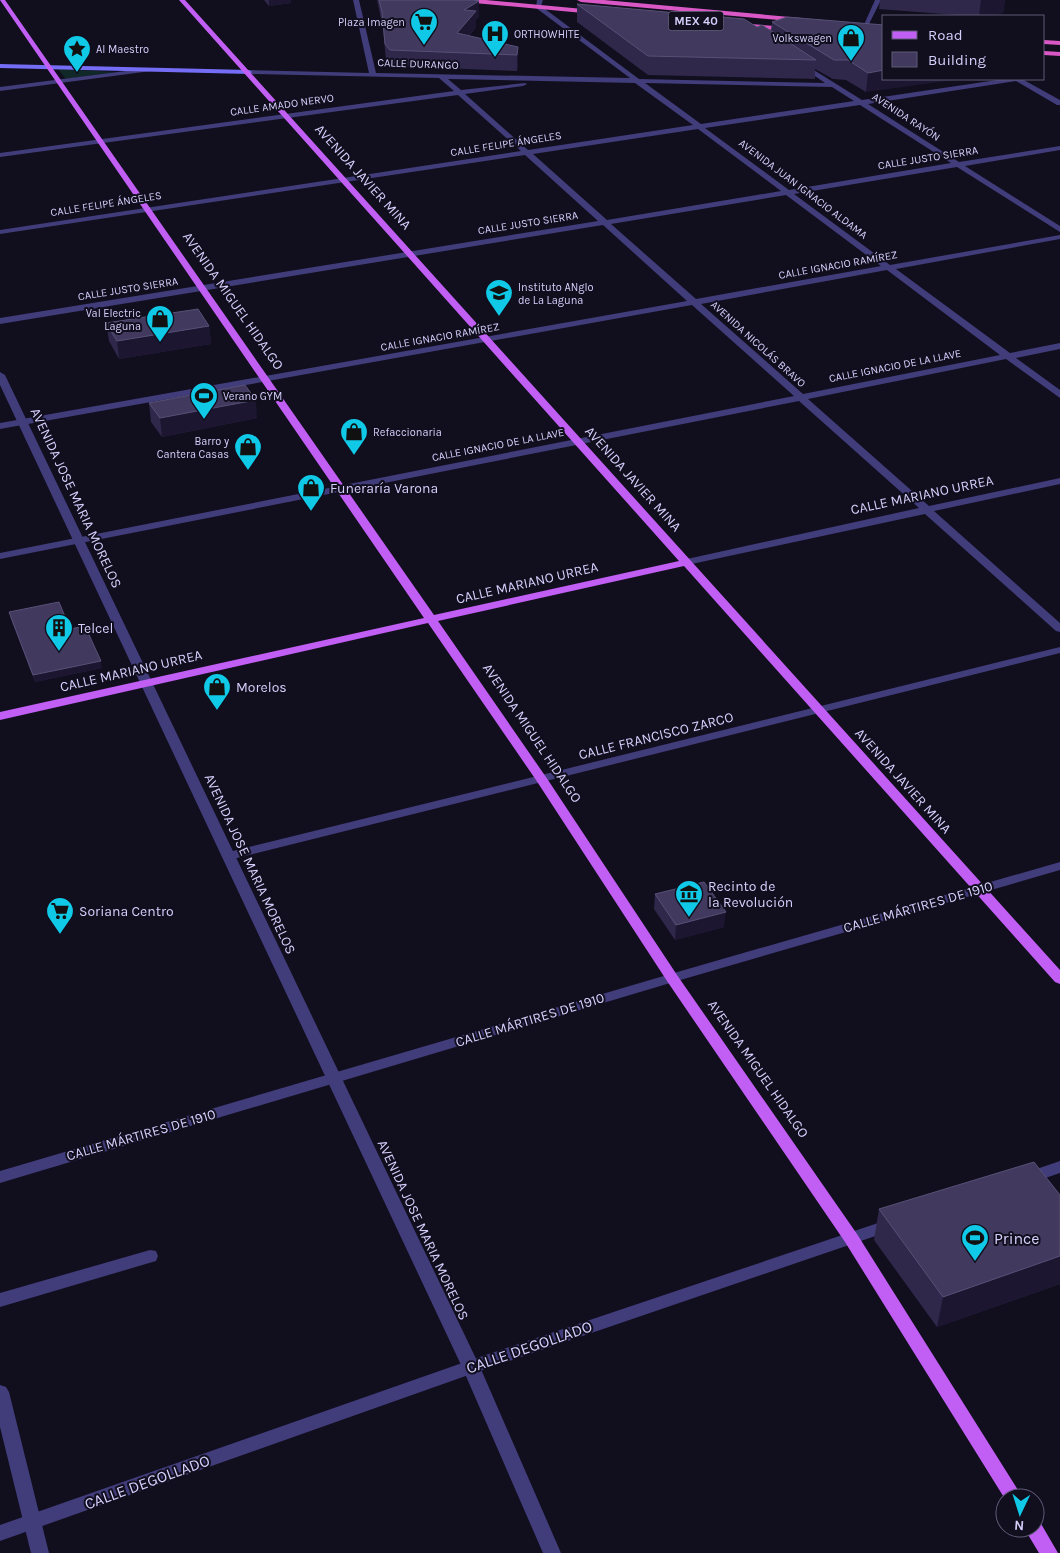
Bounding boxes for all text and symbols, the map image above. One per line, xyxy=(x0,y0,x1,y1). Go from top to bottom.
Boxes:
supermarket icon: Plaza Imagen xyxy=(409,7,439,46)
road number: MEX 40 xyxy=(668,12,724,30)
legend xyxy=(882,15,1045,80)
place label: Plaza Imagen xyxy=(338,16,405,29)
hospital icon: ORTHOWHITE xyxy=(480,19,510,58)
shop icon: Volkswagen xyxy=(836,23,866,62)
text: Road xyxy=(928,26,963,44)
place label: ORTHOWHITE xyxy=(514,28,580,41)
place label: Volkswagen xyxy=(773,32,832,45)
place icon: Al Maestro xyxy=(62,34,92,73)
place label: Al Maestro xyxy=(96,43,149,56)
text: Building xyxy=(928,51,986,69)
street label: CALLE DURANGO xyxy=(377,56,459,72)
street label: AVENIDA RAYÓN xyxy=(870,89,944,144)
street label: CALLE AMADO NERVO xyxy=(229,91,335,119)
street label: AVENIDA JAVIER MINA xyxy=(311,121,415,233)
street label: CALLE FELIPE ÁNGELES xyxy=(449,127,562,159)
street label: AVENIDA JUAN IGNACIO ALDAMA xyxy=(736,136,870,242)
street label: CALLE JUSTO SIERRA xyxy=(877,144,980,172)
street label: CALLE FELIPE ÁNGELES xyxy=(49,187,162,219)
street label: CALLE JUSTO SIERRA xyxy=(477,209,580,237)
street label: AVENIDA MIGUEL HIDALGO xyxy=(179,229,287,373)
street label: CALLE IGNACIO RAMÍREZ xyxy=(777,246,899,282)
street label: CALLE JUSTO SIERRA xyxy=(77,275,180,303)
school or university icon: Instituto ANglo de La Laguna xyxy=(484,278,514,317)
place label: Instituto ANglo de La Laguna xyxy=(518,281,594,307)
street label: AVENIDA NICOLÁS BRAVO xyxy=(708,296,809,390)
shop icon: Val Electric Laguna xyxy=(145,304,175,343)
place label: Val Electric Laguna xyxy=(86,307,141,333)
street label: CALLE IGNACIO RAMÍREZ xyxy=(379,318,501,354)
street label: CALLE IGNACIO DE LA LLAVE xyxy=(828,347,962,385)
sports icon: Verano GYM xyxy=(189,381,219,420)
place label: Verano GYM xyxy=(223,390,282,403)
street label: AVENIDA JOSE MARIA MORELOS xyxy=(27,405,125,591)
shop icon: Refaccionaria xyxy=(339,417,369,456)
street label: AVENIDA JAVIER MINA xyxy=(581,423,685,535)
place label: Refaccionaria xyxy=(373,426,442,439)
street label: CALLE IGNACIO DE LA LLAVE xyxy=(431,426,565,464)
shop icon: Barro y Cantera Casas xyxy=(233,432,263,471)
place label: Barro y Cantera Casas xyxy=(157,435,229,461)
street label: CALLE MARIANO URREA xyxy=(849,472,995,518)
shop icon: Funeraría Varona xyxy=(296,473,326,512)
place label: Funeraría Varona xyxy=(330,480,438,497)
street label: CALLE MARIANO URREA xyxy=(454,558,600,608)
building icon: Telcel xyxy=(44,613,74,652)
place label: Telcel xyxy=(78,620,113,637)
street label: CALLE MARIANO URREA xyxy=(58,646,204,696)
street label: AVENIDA MIGUEL HIDALGO xyxy=(479,660,585,806)
shop icon: Morelos xyxy=(202,672,232,711)
place label: Morelos xyxy=(236,679,287,696)
street label: CALLE FRANCISCO ZARCO xyxy=(577,709,735,763)
street label: AVENIDA JAVIER MINA xyxy=(851,725,955,837)
street label: AVENIDA JOSE MARIA MORELOS xyxy=(201,771,299,957)
street label: CALLE MÁRTIRES DE 1910 xyxy=(841,877,995,936)
place label: Recinto de la Revolución xyxy=(708,878,793,911)
museum icon: Recinto de la Revolución xyxy=(674,879,704,918)
supermarket icon: Soriana Centro xyxy=(45,896,75,935)
place label: Soriana Centro xyxy=(79,903,174,920)
street label: CALLE MÁRTIRES DE 1910 xyxy=(453,988,606,1051)
street label: AVENIDA MIGUEL HIDALGO xyxy=(704,997,812,1141)
street label: CALLE MÁRTIRES DE 1910 xyxy=(64,1105,218,1164)
street label: AVENIDA JOSE MARIA MORELOS xyxy=(374,1137,472,1323)
sports icon: Prince xyxy=(960,1223,990,1262)
place label: Prince xyxy=(994,1229,1040,1248)
street label: CALLE DEGOLLADO xyxy=(464,1317,594,1377)
street label: CALLE DEGOLLADO xyxy=(82,1451,212,1513)
north arrow xyxy=(995,1488,1045,1538)
text: N xyxy=(1014,1517,1025,1534)

